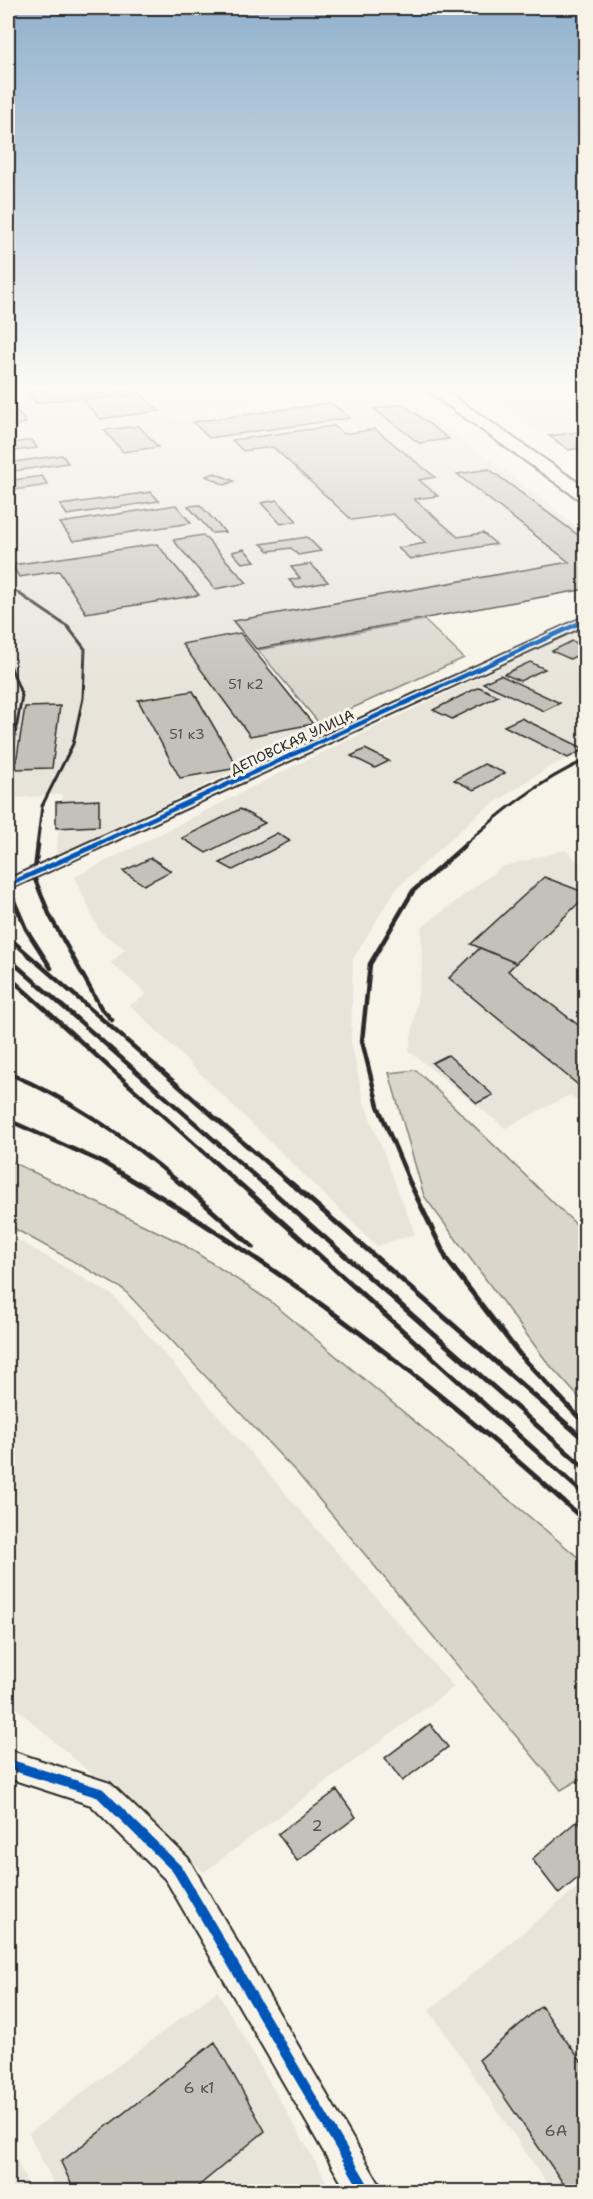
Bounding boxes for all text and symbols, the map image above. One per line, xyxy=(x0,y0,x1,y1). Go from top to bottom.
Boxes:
house number: 51 к2 xyxy=(228,675,264,693)
street label: ДЕПОВСКАЯ УЛИЦА xyxy=(227,705,357,779)
house number: 51 к3 xyxy=(169,725,205,743)
house number: 2 xyxy=(311,1815,323,1836)
house number: 6 к1 xyxy=(184,2077,214,2098)
house number: 6А xyxy=(545,2120,567,2141)

